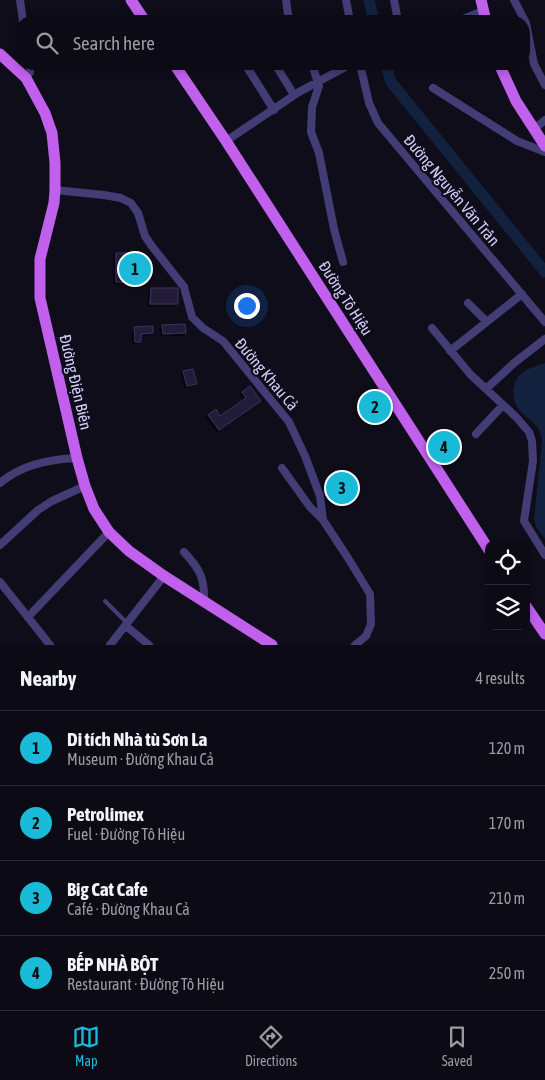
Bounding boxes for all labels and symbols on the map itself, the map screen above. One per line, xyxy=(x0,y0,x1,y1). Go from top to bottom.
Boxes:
street label: Đường Nguyễn Văn Trân xyxy=(400,131,504,250)
pin: 1 xyxy=(119,250,151,288)
street label: Đường Tô Hiệu xyxy=(315,258,377,339)
your location xyxy=(234,293,260,319)
street label: Đường Điện Biên xyxy=(55,333,96,432)
street label: Đường Khau Cả xyxy=(231,334,302,414)
pin: 2 xyxy=(359,388,391,426)
pin: 4 xyxy=(428,428,460,466)
pin: 3 xyxy=(326,469,358,507)

